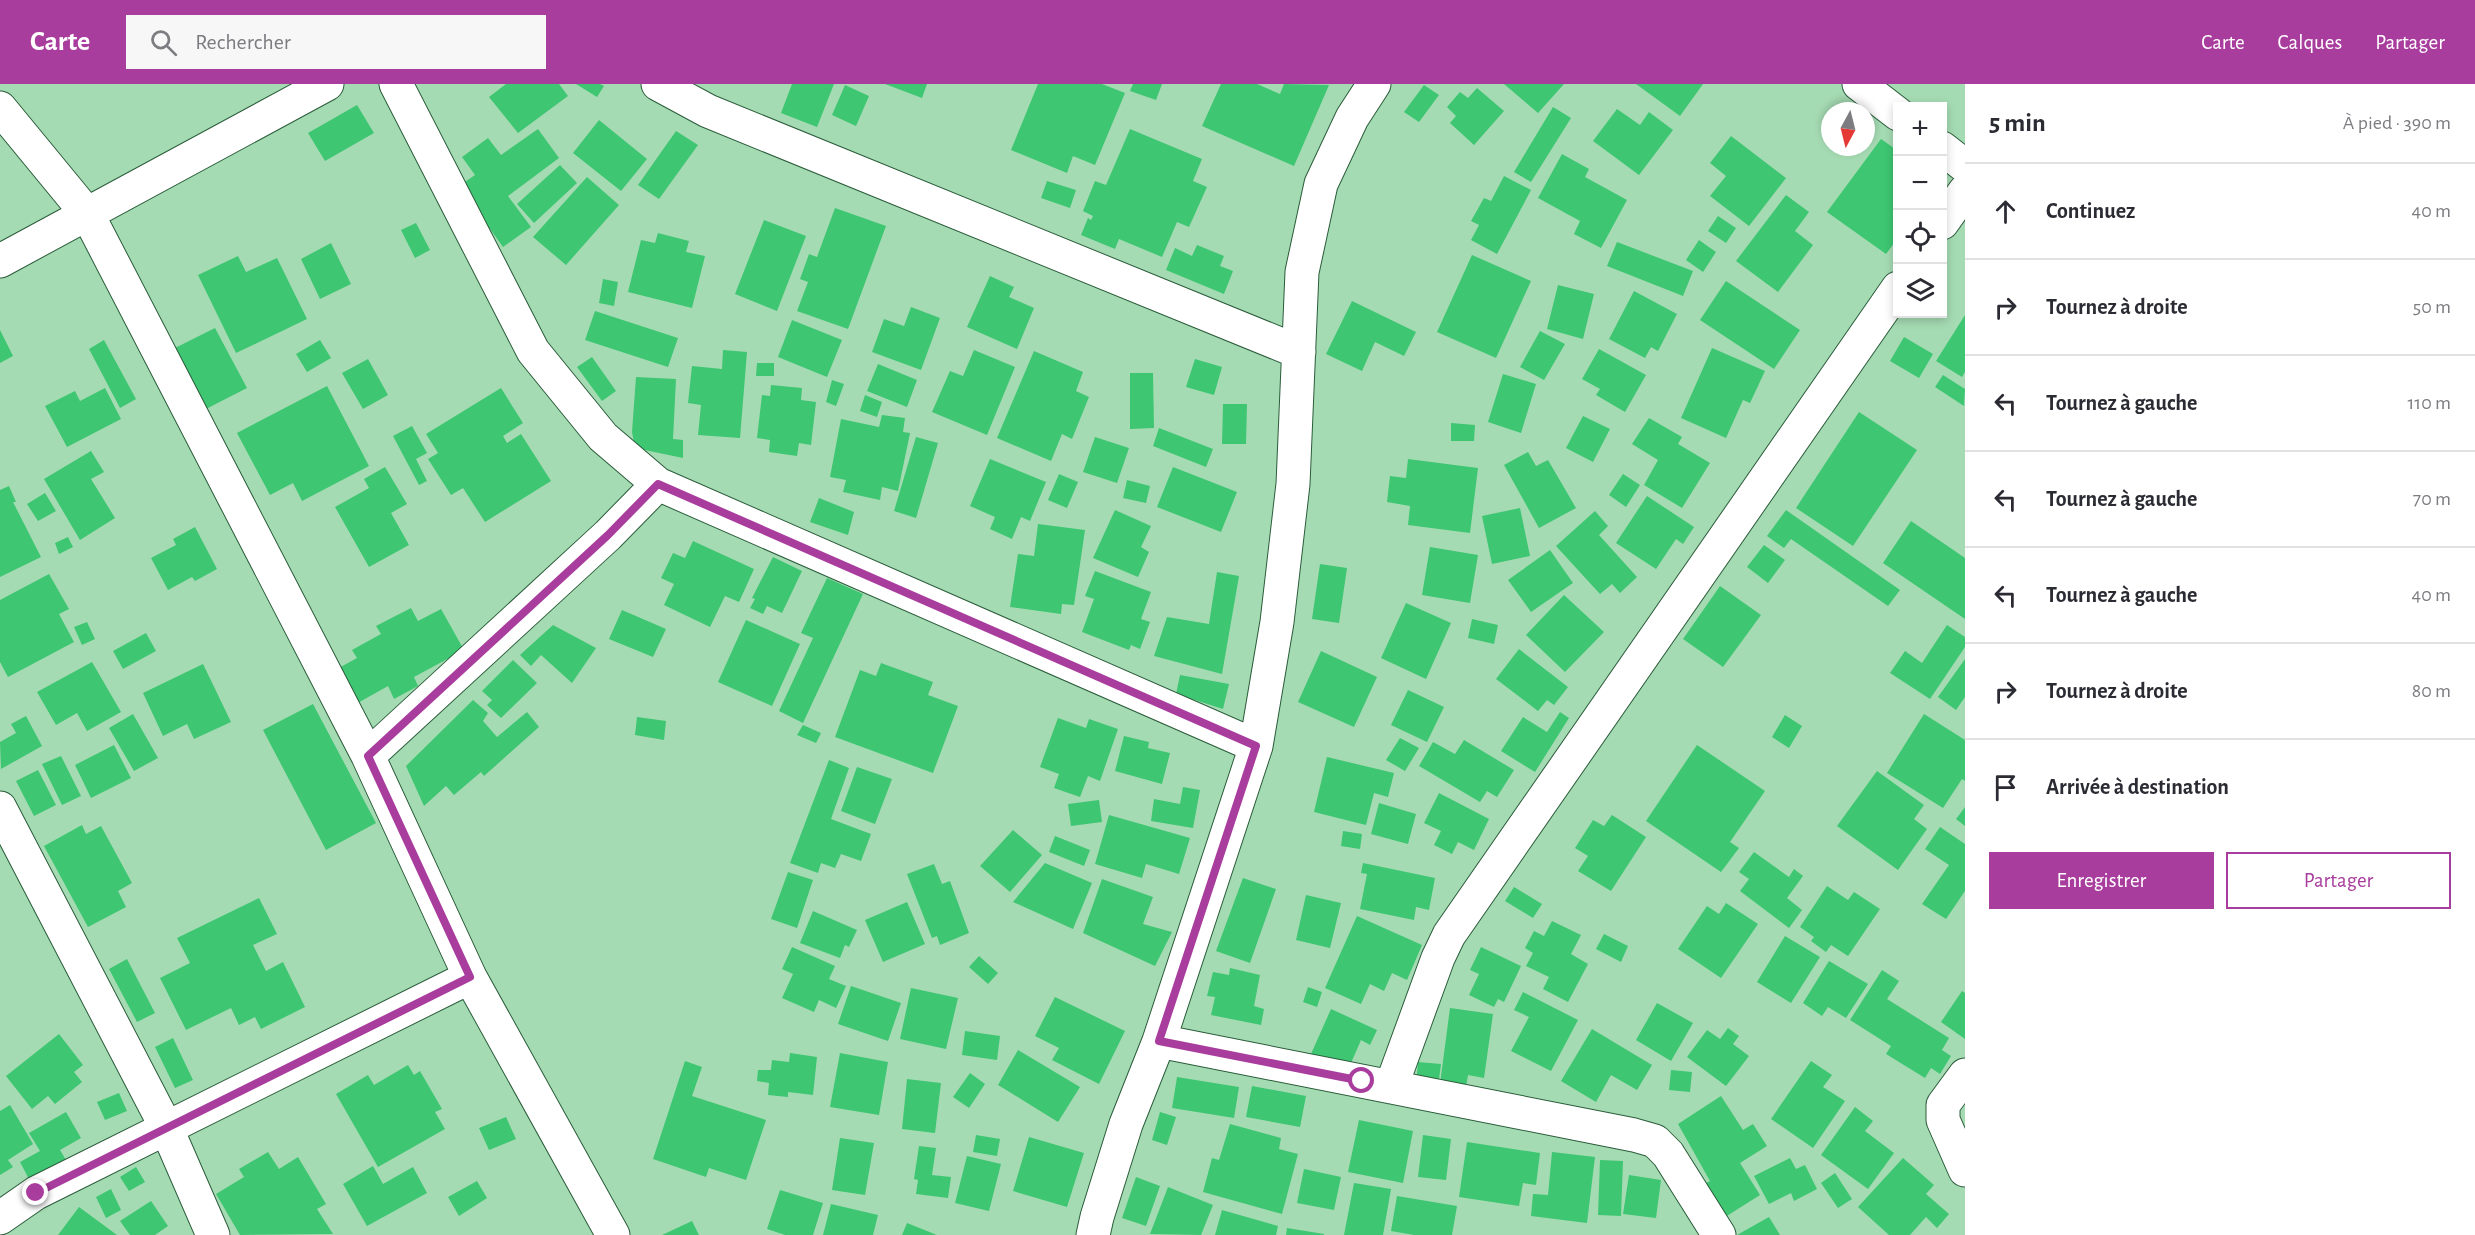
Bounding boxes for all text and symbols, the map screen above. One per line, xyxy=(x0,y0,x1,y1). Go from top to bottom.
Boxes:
search box xyxy=(126,15,546,69)
icon: search xyxy=(147,26,180,59)
text: Carte xyxy=(30,28,90,56)
text: Rechercher xyxy=(195,31,291,53)
text: Carte xyxy=(2201,32,2245,53)
text: Calques xyxy=(2278,32,2342,53)
text: Partager xyxy=(2375,32,2445,53)
north arrow xyxy=(1821,102,1875,156)
map controls xyxy=(1893,102,1947,318)
button: + xyxy=(1893,102,1947,156)
text: 5 min xyxy=(1989,110,2046,136)
text: À pied · 390 m xyxy=(2343,113,2451,133)
button: − xyxy=(1893,156,1947,210)
icon: ahead xyxy=(1989,195,2022,228)
text: Continuez xyxy=(2046,200,2135,222)
text: 40 m xyxy=(2412,201,2451,221)
button: locate xyxy=(1893,210,1947,264)
button: layers xyxy=(1893,264,1947,318)
icon: right xyxy=(1989,291,2022,324)
text: Tournez à droite xyxy=(2046,296,2188,318)
text: 50 m xyxy=(2413,297,2451,317)
icon: left xyxy=(1989,387,2022,420)
text: Tournez à gauche xyxy=(2046,392,2197,414)
text: 110 m xyxy=(2407,393,2451,413)
icon: left xyxy=(1989,483,2022,516)
text: Tournez à gauche xyxy=(2046,488,2197,510)
text: 70 m xyxy=(2413,489,2451,509)
icon: left xyxy=(1989,579,2022,612)
text: Tournez à gauche xyxy=(2046,584,2197,606)
text: 40 m xyxy=(2412,585,2451,605)
icon: right xyxy=(1989,675,2022,708)
text: Tournez à droite xyxy=(2046,680,2188,702)
text: 80 m xyxy=(2412,681,2451,701)
icon: arrive xyxy=(1989,771,2022,804)
text: Arrivée à destination xyxy=(2046,776,2229,798)
button: Enregistrer xyxy=(1989,852,2214,909)
button: Partager xyxy=(2226,852,2451,909)
route start xyxy=(1348,1067,1374,1093)
route end xyxy=(22,1179,48,1205)

